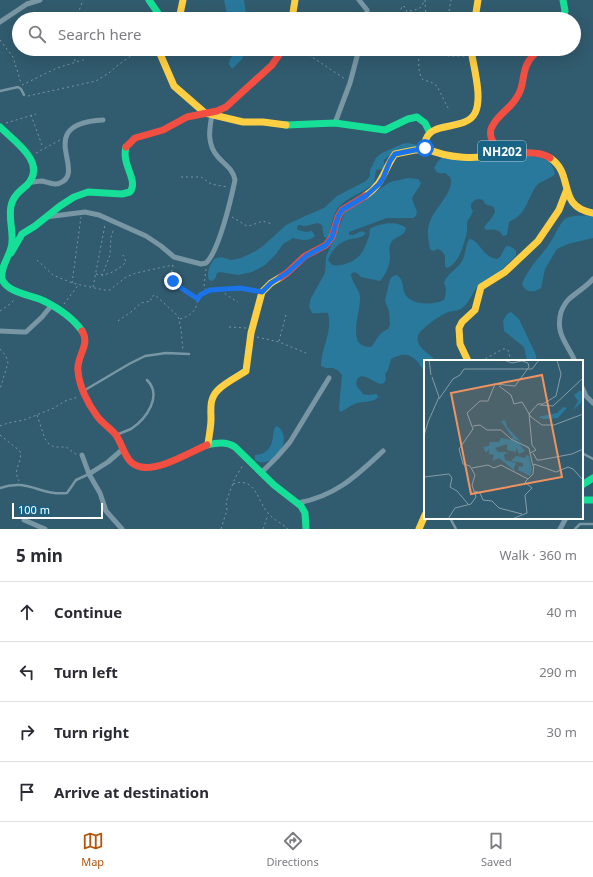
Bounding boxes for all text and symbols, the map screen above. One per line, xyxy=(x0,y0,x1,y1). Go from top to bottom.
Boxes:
search box xyxy=(12,12,581,56)
icon: search xyxy=(26,23,48,45)
text: Search here xyxy=(58,24,141,44)
route start xyxy=(416,139,434,157)
road number: NH202 xyxy=(478,141,526,161)
route end xyxy=(164,272,182,290)
inset map xyxy=(424,360,583,519)
scale bar xyxy=(12,501,103,520)
text: 100 m xyxy=(18,502,50,517)
text: 5 min xyxy=(16,544,63,567)
text: Walk · 360 m xyxy=(499,546,577,564)
icon: ahead xyxy=(16,601,38,623)
text: Continue xyxy=(54,602,122,622)
text: 40 m xyxy=(547,603,577,621)
icon: left xyxy=(16,661,38,683)
text: Turn left xyxy=(54,662,118,682)
text: 290 m xyxy=(539,663,577,681)
icon: right xyxy=(16,721,38,743)
text: Turn right xyxy=(54,722,129,742)
text: 30 m xyxy=(547,723,577,741)
icon: arrive xyxy=(16,781,38,803)
text: Arrive at destination xyxy=(54,782,209,802)
tab: Map xyxy=(81,830,104,869)
tab: Directions xyxy=(266,830,319,869)
tab: Saved xyxy=(481,830,512,869)

